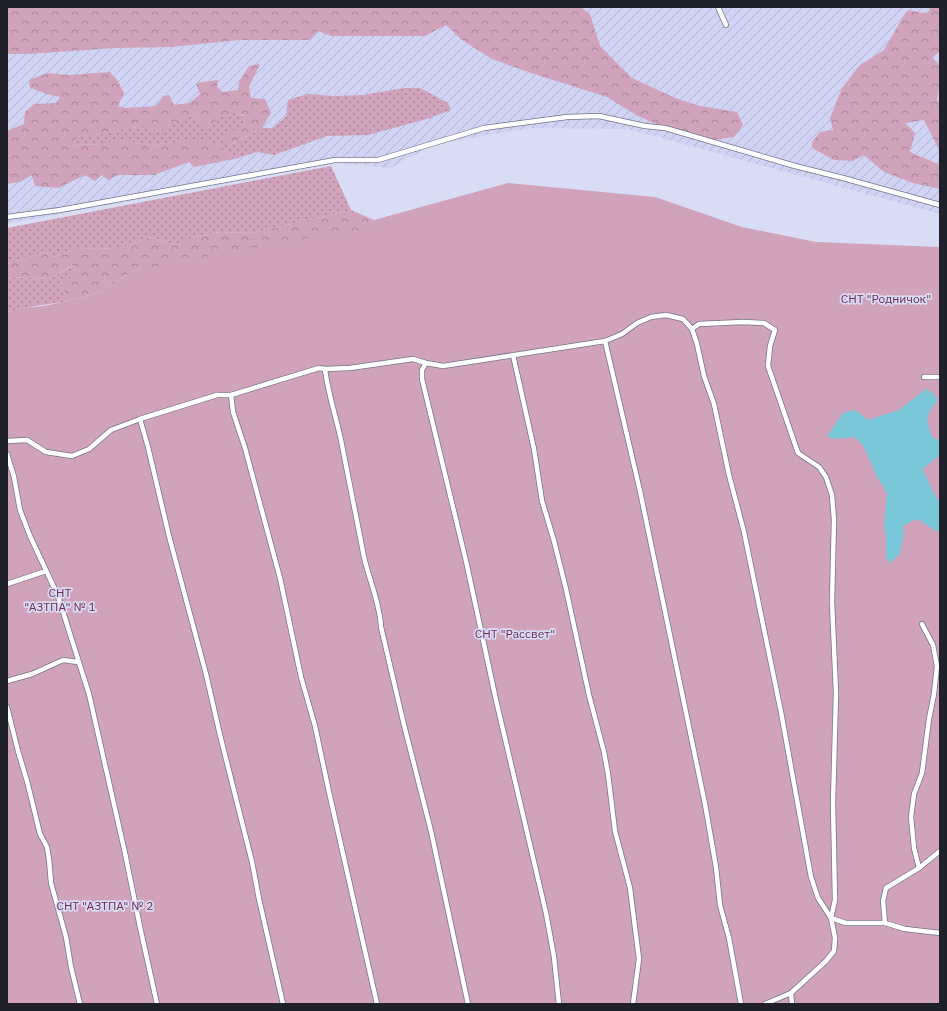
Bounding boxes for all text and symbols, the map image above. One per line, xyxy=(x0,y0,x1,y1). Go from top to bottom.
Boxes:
park label: СНТ "Родничок" xyxy=(841,291,931,306)
park label: СНТ "АЗТПА" № 1 xyxy=(24,585,96,614)
park label: СНТ "Рассвет" xyxy=(475,626,555,641)
park label: СНТ "АЗТПА" № 2 xyxy=(56,898,154,913)

